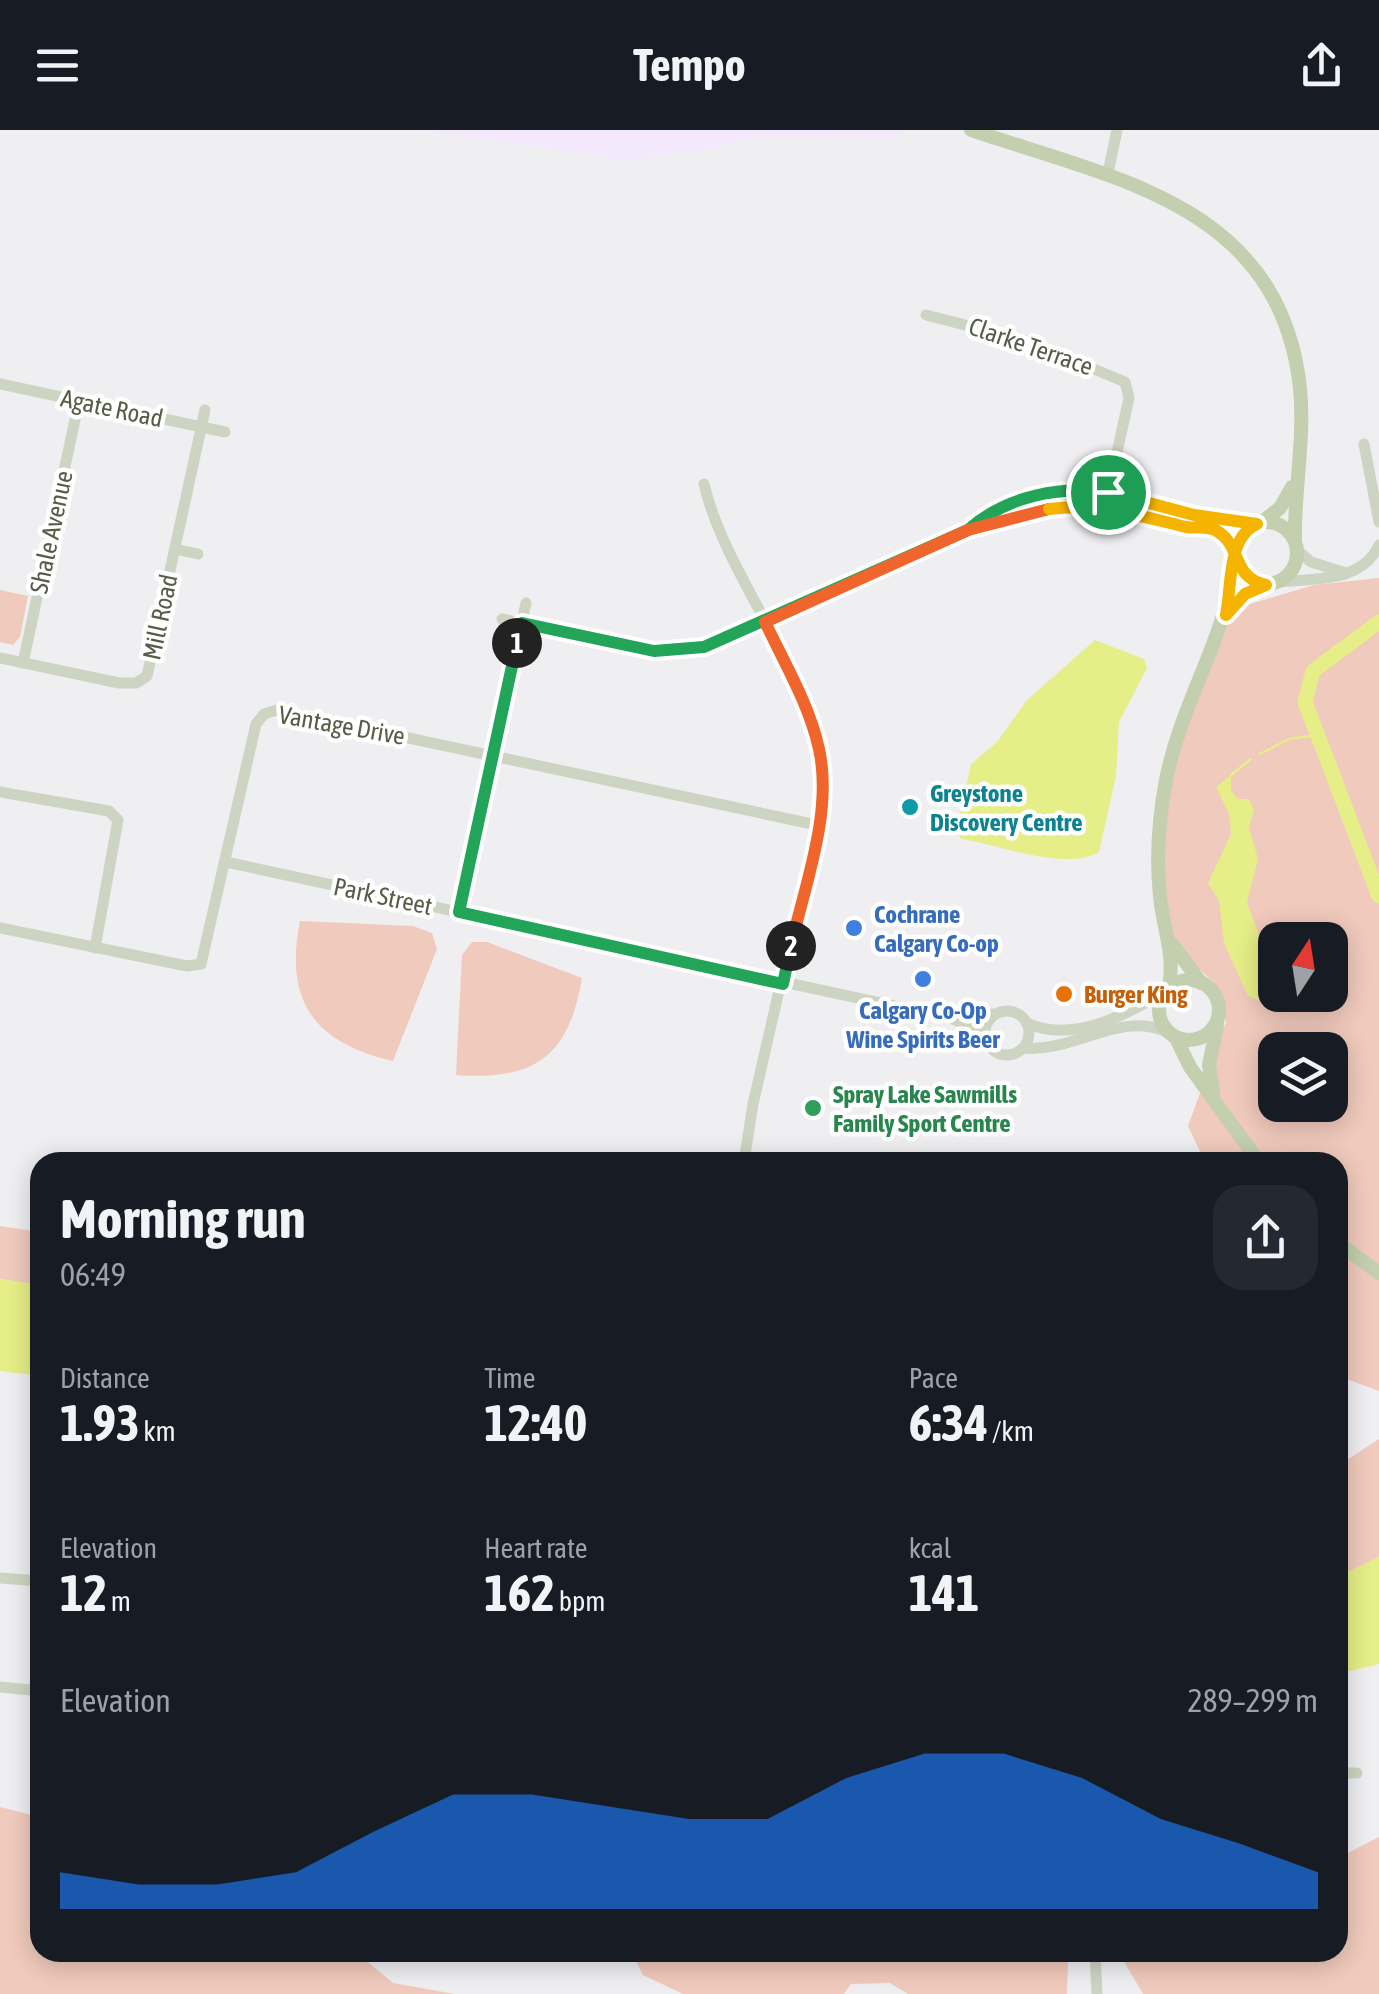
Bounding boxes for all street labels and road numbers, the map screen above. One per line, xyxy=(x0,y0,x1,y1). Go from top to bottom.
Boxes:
street label: Clarke Terrace xyxy=(965,312,1097,380)
street label: Agate Road xyxy=(58,384,166,432)
street label: Shale Avenue xyxy=(24,468,78,596)
street label: Mill Road xyxy=(137,572,183,662)
street label: Vantage Drive xyxy=(277,700,407,750)
street label: Park Street xyxy=(331,872,435,920)

